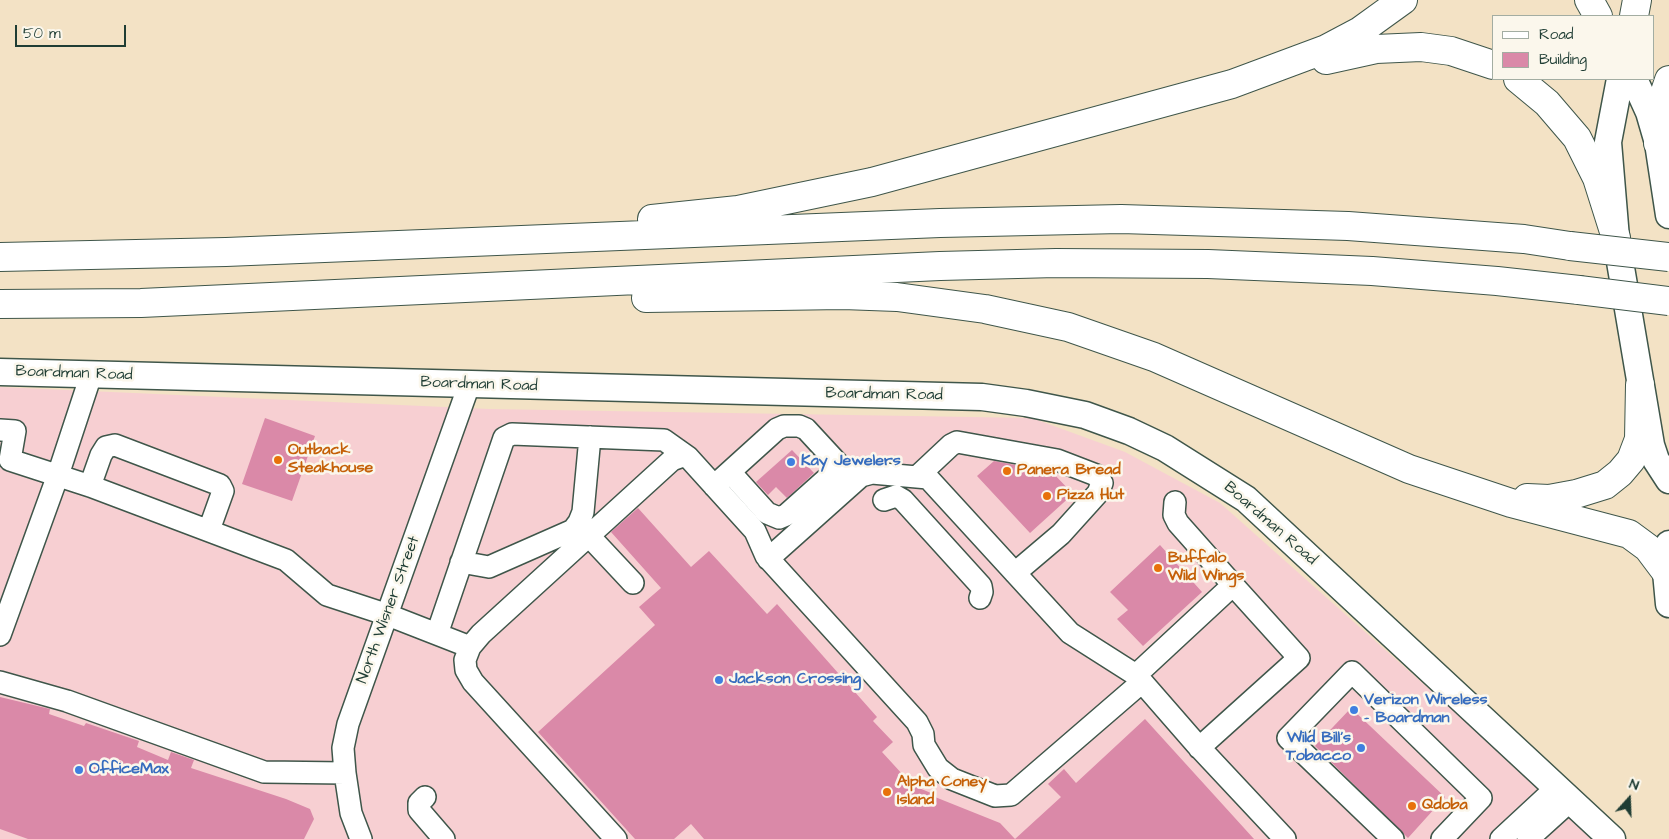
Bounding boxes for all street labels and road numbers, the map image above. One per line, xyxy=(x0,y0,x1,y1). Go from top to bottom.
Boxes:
street label: Boardman Road xyxy=(15,362,133,386)
street label: Boardman Road xyxy=(420,373,538,397)
street label: Boardman Road xyxy=(825,384,943,406)
street label: Boardman Road xyxy=(1219,478,1321,570)
street label: North Wisner Street xyxy=(353,534,425,686)

